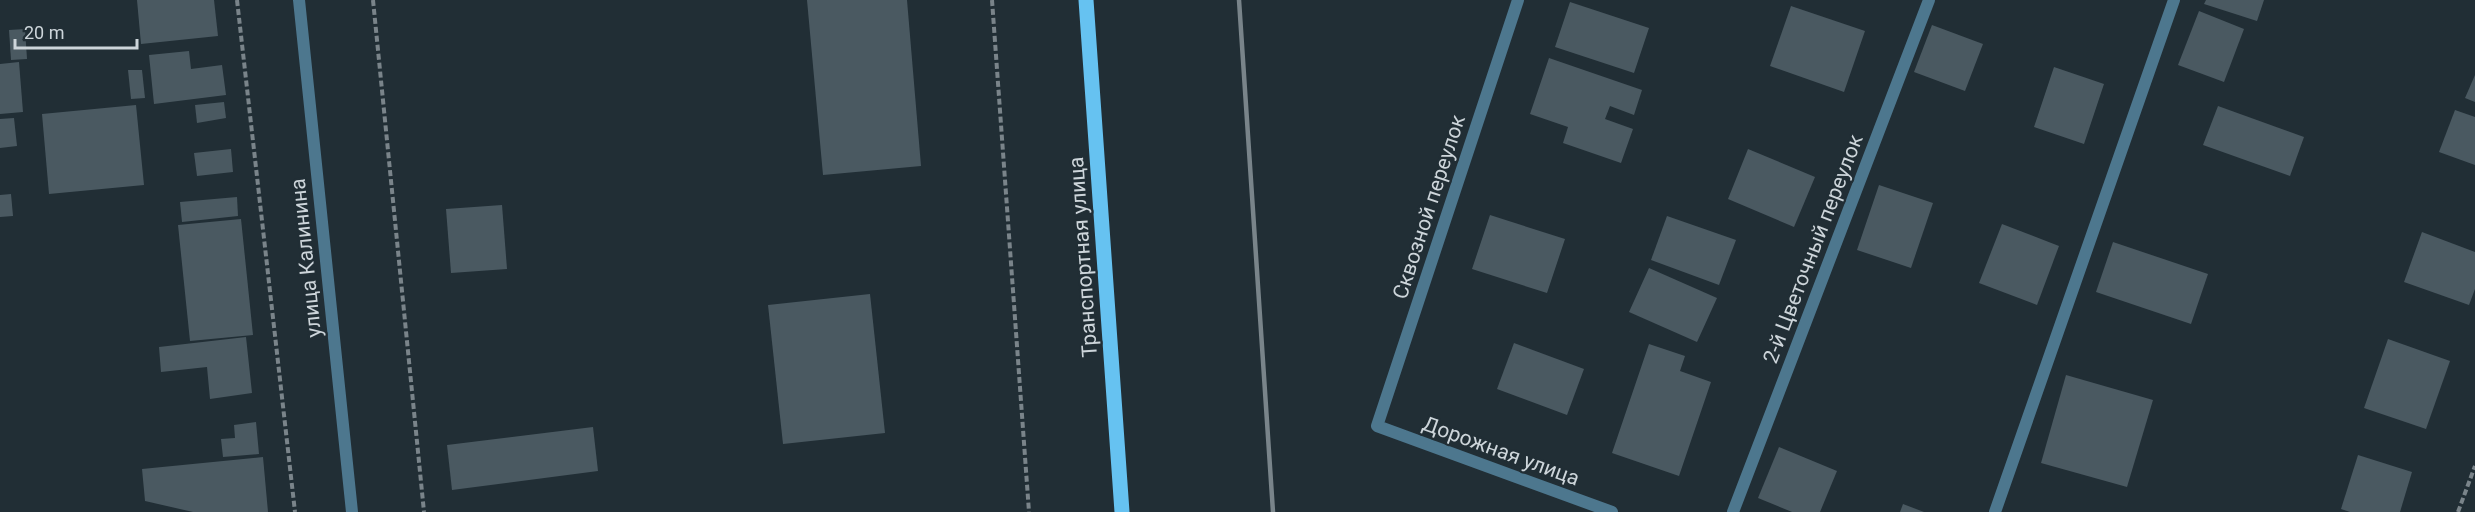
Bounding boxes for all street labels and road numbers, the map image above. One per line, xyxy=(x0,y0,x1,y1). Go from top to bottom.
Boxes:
street label: Сквозной переулок xyxy=(1388,111,1470,302)
street label: 2-й Цветочный переулок xyxy=(1758,131,1868,367)
street label: Транспортная улица xyxy=(1064,156,1102,358)
street label: улица Калинина xyxy=(286,177,326,339)
street label: Дорожная улица xyxy=(1419,411,1583,491)

